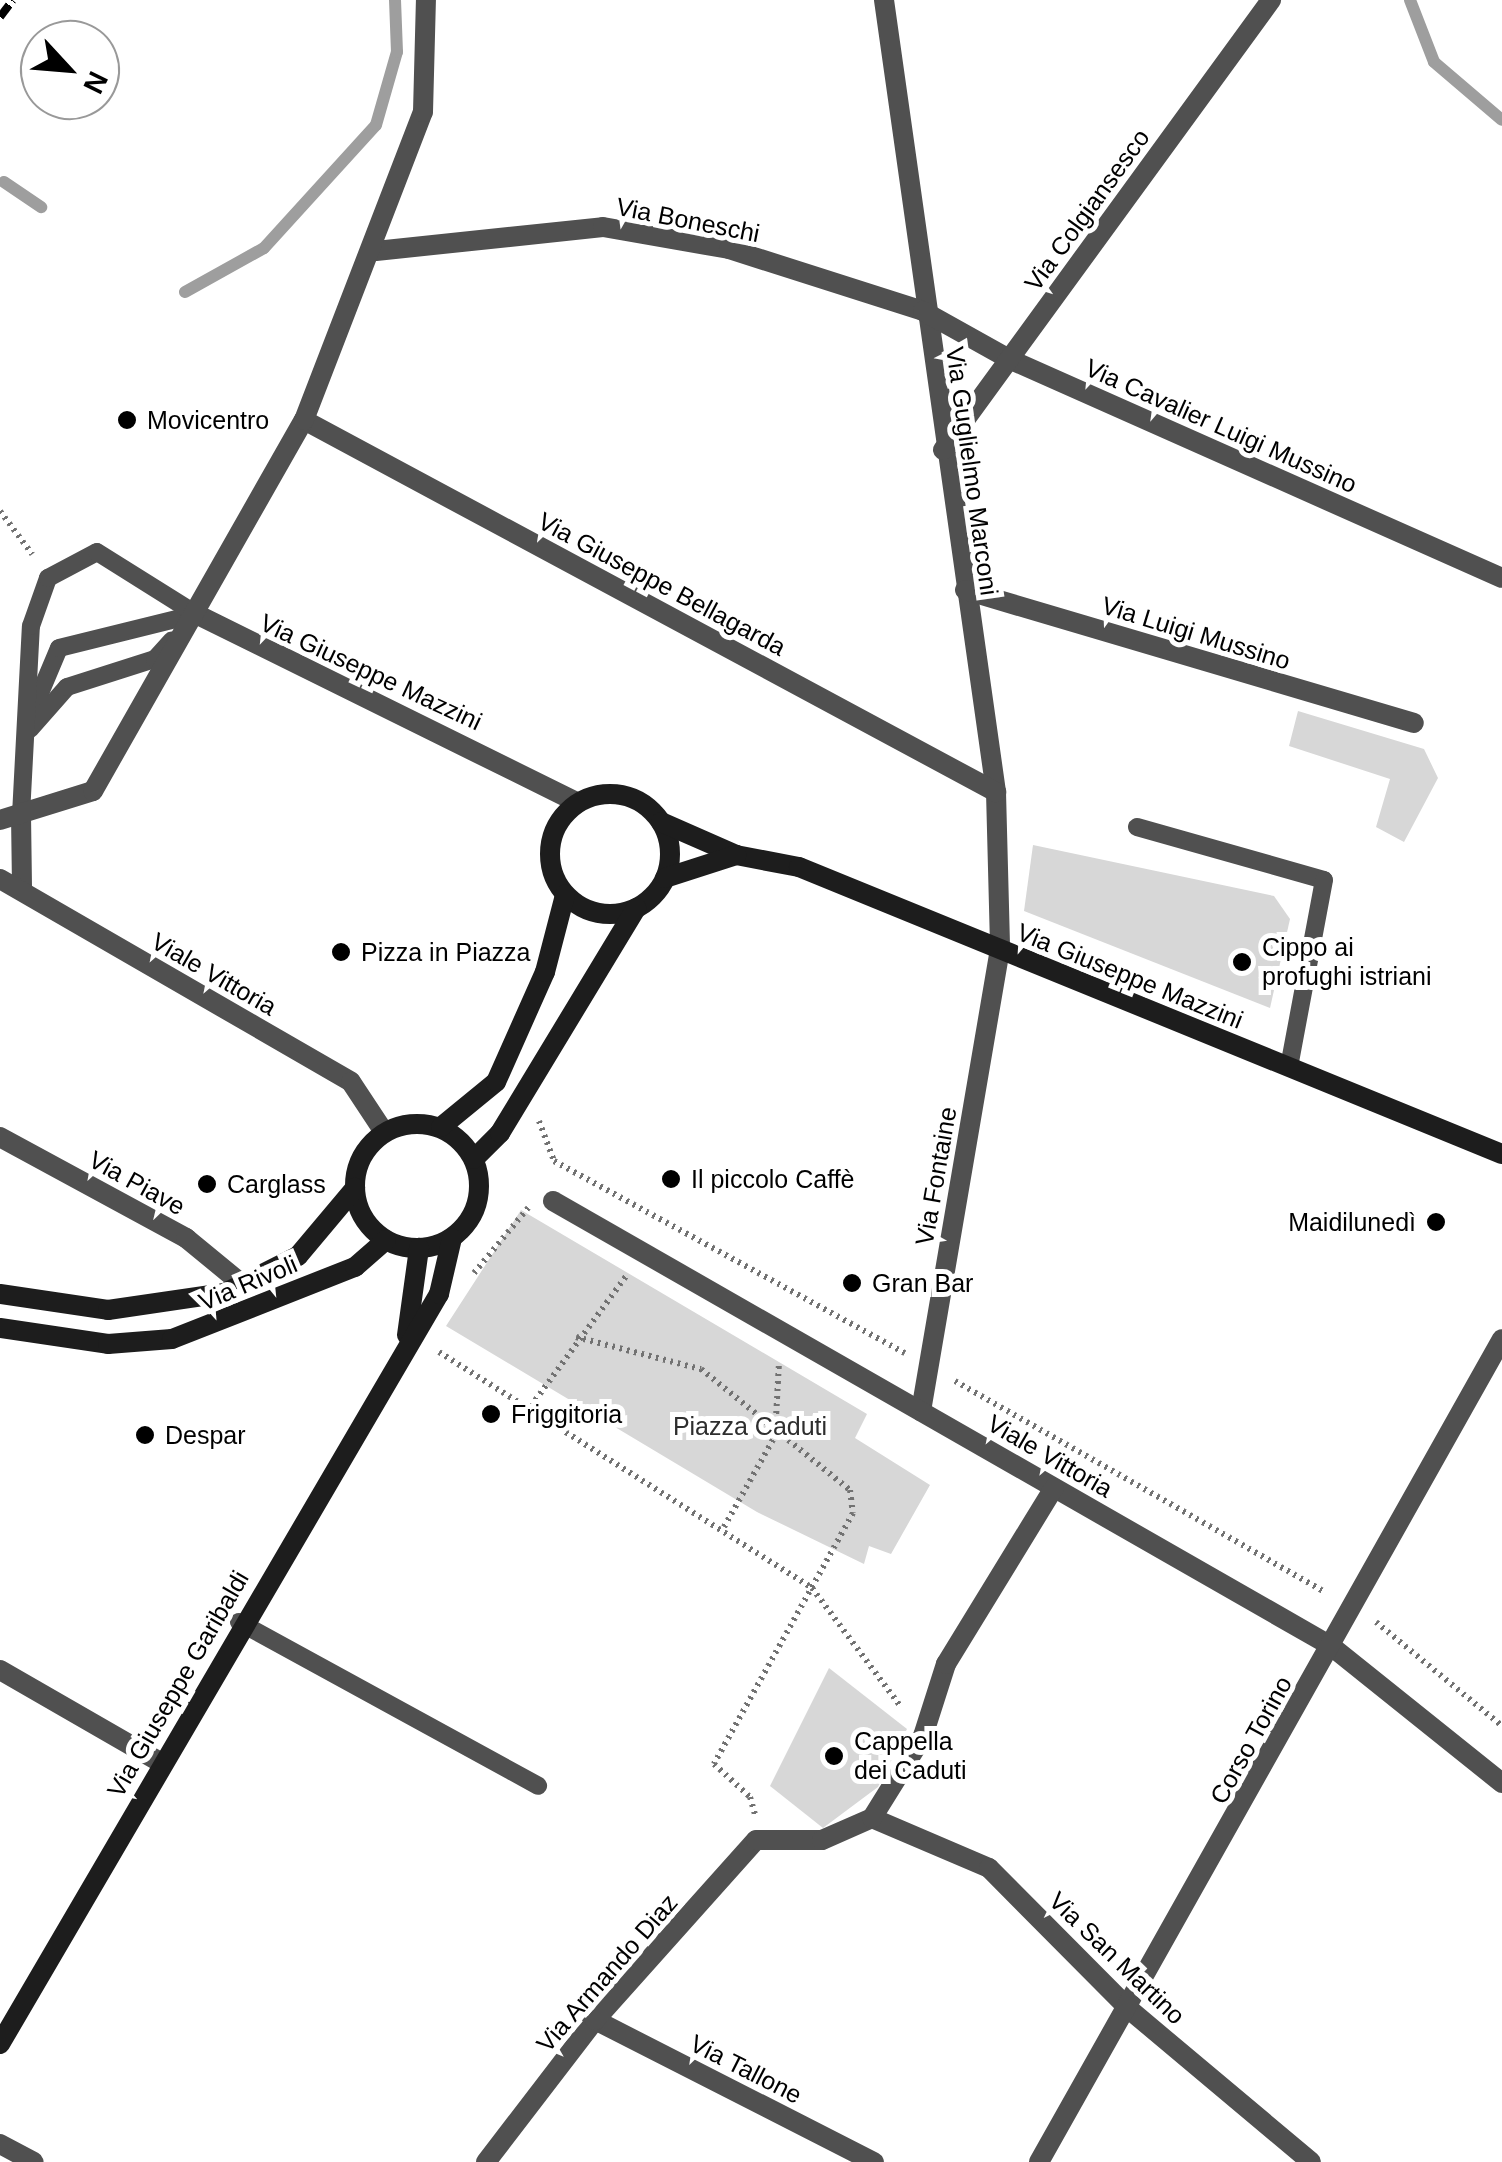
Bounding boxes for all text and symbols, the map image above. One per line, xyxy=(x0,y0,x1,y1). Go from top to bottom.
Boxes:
north arrow xyxy=(20,20,120,120)
text: N xyxy=(77,67,114,98)
street label: Via Colgiansesco xyxy=(1018,123,1156,297)
street label: Via Boneschi xyxy=(614,191,762,249)
street label: Via Guglielmo Marconi xyxy=(940,345,1004,597)
street label: Via Cavalier Luigi Mussino xyxy=(1081,352,1361,500)
place label: Movicentro xyxy=(147,405,269,435)
marker: Movicentro xyxy=(116,409,138,431)
street label: Via Giuseppe Bellagarda xyxy=(533,506,791,662)
street label: Via Luigi Mussino xyxy=(1098,590,1294,676)
street label: Via Giuseppe Mazzini xyxy=(255,607,487,737)
street label: Via Giuseppe Mazzini xyxy=(1013,917,1247,1035)
street label: Viale Vittoria xyxy=(146,926,282,1022)
place label: Cippo ai profughi istriani xyxy=(1262,933,1432,992)
place label: Pizza in Piazza xyxy=(361,937,531,967)
marker: Pizza in Piazza xyxy=(330,941,352,963)
marker: Cippo ai profughi istriani xyxy=(1231,951,1253,973)
street label: Via Fontaine xyxy=(909,1104,963,1248)
street label: Via Piave xyxy=(84,1144,190,1222)
place label: Il piccolo Caffè xyxy=(691,1164,855,1194)
marker: Il piccolo Caffè xyxy=(660,1168,682,1190)
place label: Carglass xyxy=(227,1169,326,1199)
marker: Carglass xyxy=(196,1173,218,1195)
place label: Maidilunedì xyxy=(1288,1207,1416,1237)
marker: Maidilunedì xyxy=(1425,1211,1447,1233)
street label: Via Rivoli xyxy=(194,1249,302,1317)
place label: Gran Bar xyxy=(872,1268,973,1298)
marker: Gran Bar xyxy=(841,1272,863,1294)
place label: Friggitoria xyxy=(511,1399,622,1429)
marker: Friggitoria xyxy=(480,1403,502,1425)
street label: Viale Vittoria xyxy=(982,1408,1118,1504)
park label: Piazza Caduti xyxy=(673,1411,827,1441)
place label: Despar xyxy=(165,1420,246,1450)
marker: Despar xyxy=(134,1424,156,1446)
street label: Via Giuseppe Garibaldi xyxy=(101,1565,255,1803)
street label: Corso Torino xyxy=(1204,1671,1298,1809)
place label: Cappella dei Caduti xyxy=(854,1727,967,1786)
marker: Cappella dei Caduti xyxy=(823,1745,845,1767)
street label: Via San Martino xyxy=(1043,1886,1191,2030)
street label: Via Armando Diaz xyxy=(530,1887,684,2059)
street label: Via Tallone xyxy=(685,2028,807,2110)

